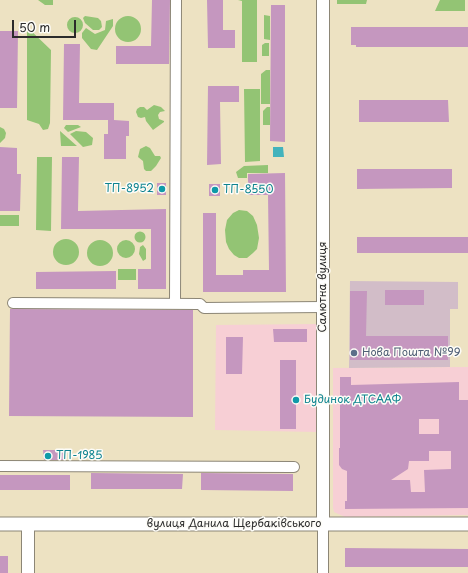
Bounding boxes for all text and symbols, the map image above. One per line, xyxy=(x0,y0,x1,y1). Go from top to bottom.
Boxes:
scale bar xyxy=(14,12,78,38)
text: 50 m xyxy=(19,18,50,36)
place label: ТП-8952 xyxy=(105,182,154,196)
place label: ТП-8550 xyxy=(223,183,273,197)
marker: ТП-8952 xyxy=(157,184,167,194)
marker: ТП-8550 xyxy=(210,185,220,195)
street label: Салютна вулиця xyxy=(316,242,330,332)
place label: Нова Пошта №99 xyxy=(362,346,461,360)
marker: Нова Пошта №99 xyxy=(349,348,359,358)
place label: Будинок ДТСААФ xyxy=(304,393,401,407)
marker: Будинок ДТСААФ xyxy=(291,395,301,405)
place label: ТП-1985 xyxy=(56,449,103,463)
marker: ТП-1985 xyxy=(43,451,53,461)
street label: вулиця Данила Щербаківського xyxy=(147,517,321,531)

